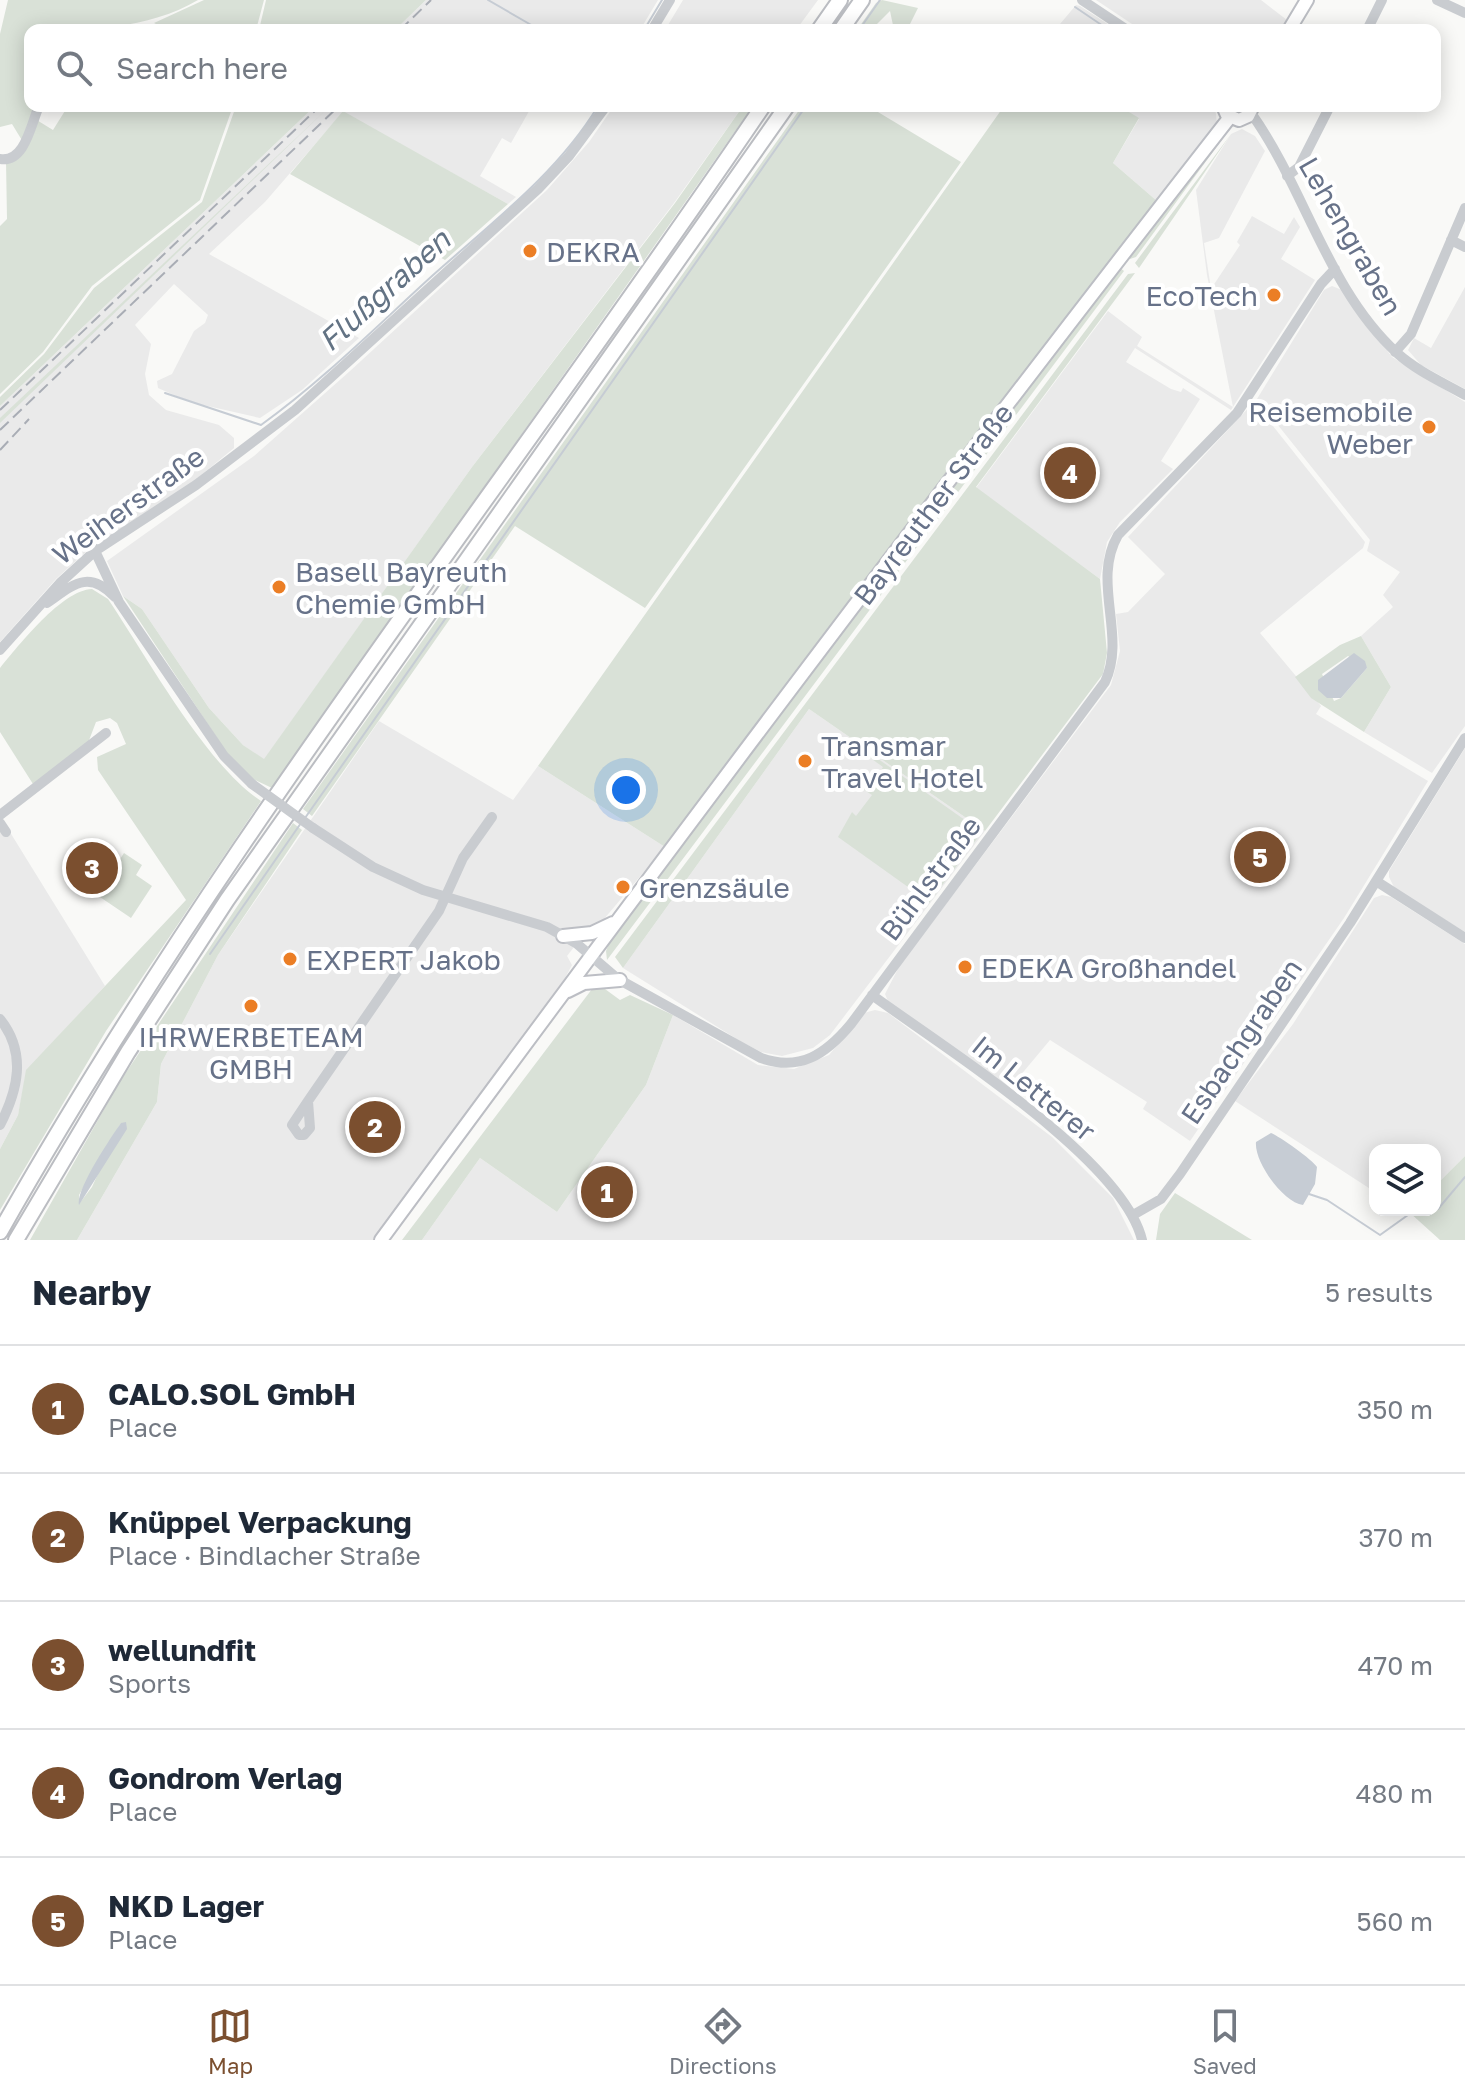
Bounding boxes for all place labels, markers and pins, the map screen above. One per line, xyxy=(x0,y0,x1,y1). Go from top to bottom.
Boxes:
place label: DEKRA xyxy=(546,235,640,268)
marker: DEKRA xyxy=(521,242,539,260)
place label: EcoTech xyxy=(1146,279,1258,312)
marker: EcoTech xyxy=(1265,286,1283,304)
place label: Reisemobile Weber xyxy=(1248,395,1413,460)
marker: Reisemobile Weber xyxy=(1420,418,1438,436)
pin: 4 xyxy=(1044,443,1096,503)
place label: Basell Bayreuth Chemie GmbH xyxy=(295,555,508,620)
marker: Basell Bayreuth Chemie GmbH xyxy=(270,578,288,596)
place label: Transmar Travel Hotel xyxy=(821,729,984,794)
marker: Transmar Travel Hotel xyxy=(796,752,814,770)
pin: 5 xyxy=(1234,827,1286,887)
pin: 3 xyxy=(66,838,118,898)
place label: Grenzsäule xyxy=(639,871,790,904)
marker: Grenzsäule xyxy=(614,878,632,896)
place label: EXPERT Jakob xyxy=(306,943,501,976)
marker: EXPERT Jakob xyxy=(281,950,299,968)
place label: EDEKA Großhandel xyxy=(981,951,1237,984)
marker: EDEKA Großhandel xyxy=(956,958,974,976)
marker: IHRWERBETEAM GMBH xyxy=(242,997,260,1015)
place label: IHRWERBETEAM GMBH xyxy=(138,1020,364,1085)
pin: 2 xyxy=(349,1097,401,1157)
pin: 1 xyxy=(581,1162,633,1222)

